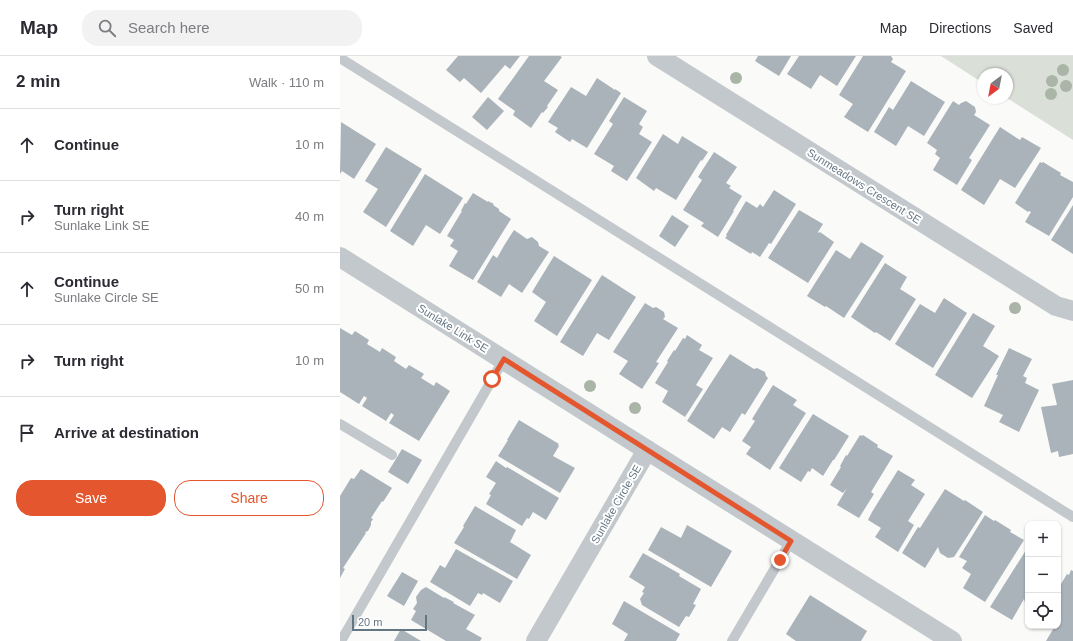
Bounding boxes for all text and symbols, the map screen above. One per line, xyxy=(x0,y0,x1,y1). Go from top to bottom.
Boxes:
search box xyxy=(82,10,362,46)
text: Map xyxy=(20,17,58,38)
icon: search xyxy=(96,17,118,39)
text: Search here xyxy=(128,19,210,36)
text: Map xyxy=(880,20,907,36)
text: Directions xyxy=(929,20,991,36)
text: Saved xyxy=(1013,20,1053,36)
north arrow xyxy=(977,68,1013,104)
text: 2 min xyxy=(16,72,60,91)
text: Walk · 110 m xyxy=(249,75,324,90)
icon: ahead xyxy=(16,134,38,156)
text: Continue xyxy=(54,136,119,153)
text: 10 m xyxy=(295,137,324,152)
street label: Sunmeadows Crescent SE xyxy=(805,146,923,226)
text: Turn right xyxy=(54,201,124,218)
icon: right xyxy=(16,206,38,228)
text: 40 m xyxy=(295,209,324,224)
text: Sunlake Link SE xyxy=(54,218,149,233)
text: Continue xyxy=(54,273,119,290)
icon: ahead xyxy=(16,278,38,300)
text: 50 m xyxy=(295,281,324,296)
text: Sunlake Circle SE xyxy=(54,290,159,305)
street label: Sunlake Link SE xyxy=(416,302,490,354)
icon: right xyxy=(16,350,38,372)
text: Turn right xyxy=(54,352,124,369)
text: 10 m xyxy=(295,353,324,368)
route start xyxy=(483,370,501,388)
icon: arrive xyxy=(16,422,38,444)
text: Arrive at destination xyxy=(54,424,199,441)
street label: Sunlake Circle SE xyxy=(589,463,643,545)
button: Save xyxy=(16,480,166,516)
button: Share xyxy=(174,480,324,516)
map controls xyxy=(1025,521,1061,629)
button: + xyxy=(1025,521,1061,557)
route end xyxy=(771,551,789,569)
button: − xyxy=(1025,557,1061,593)
button: locate xyxy=(1025,593,1061,629)
scale bar xyxy=(352,613,427,632)
text: 20 m xyxy=(358,616,382,628)

